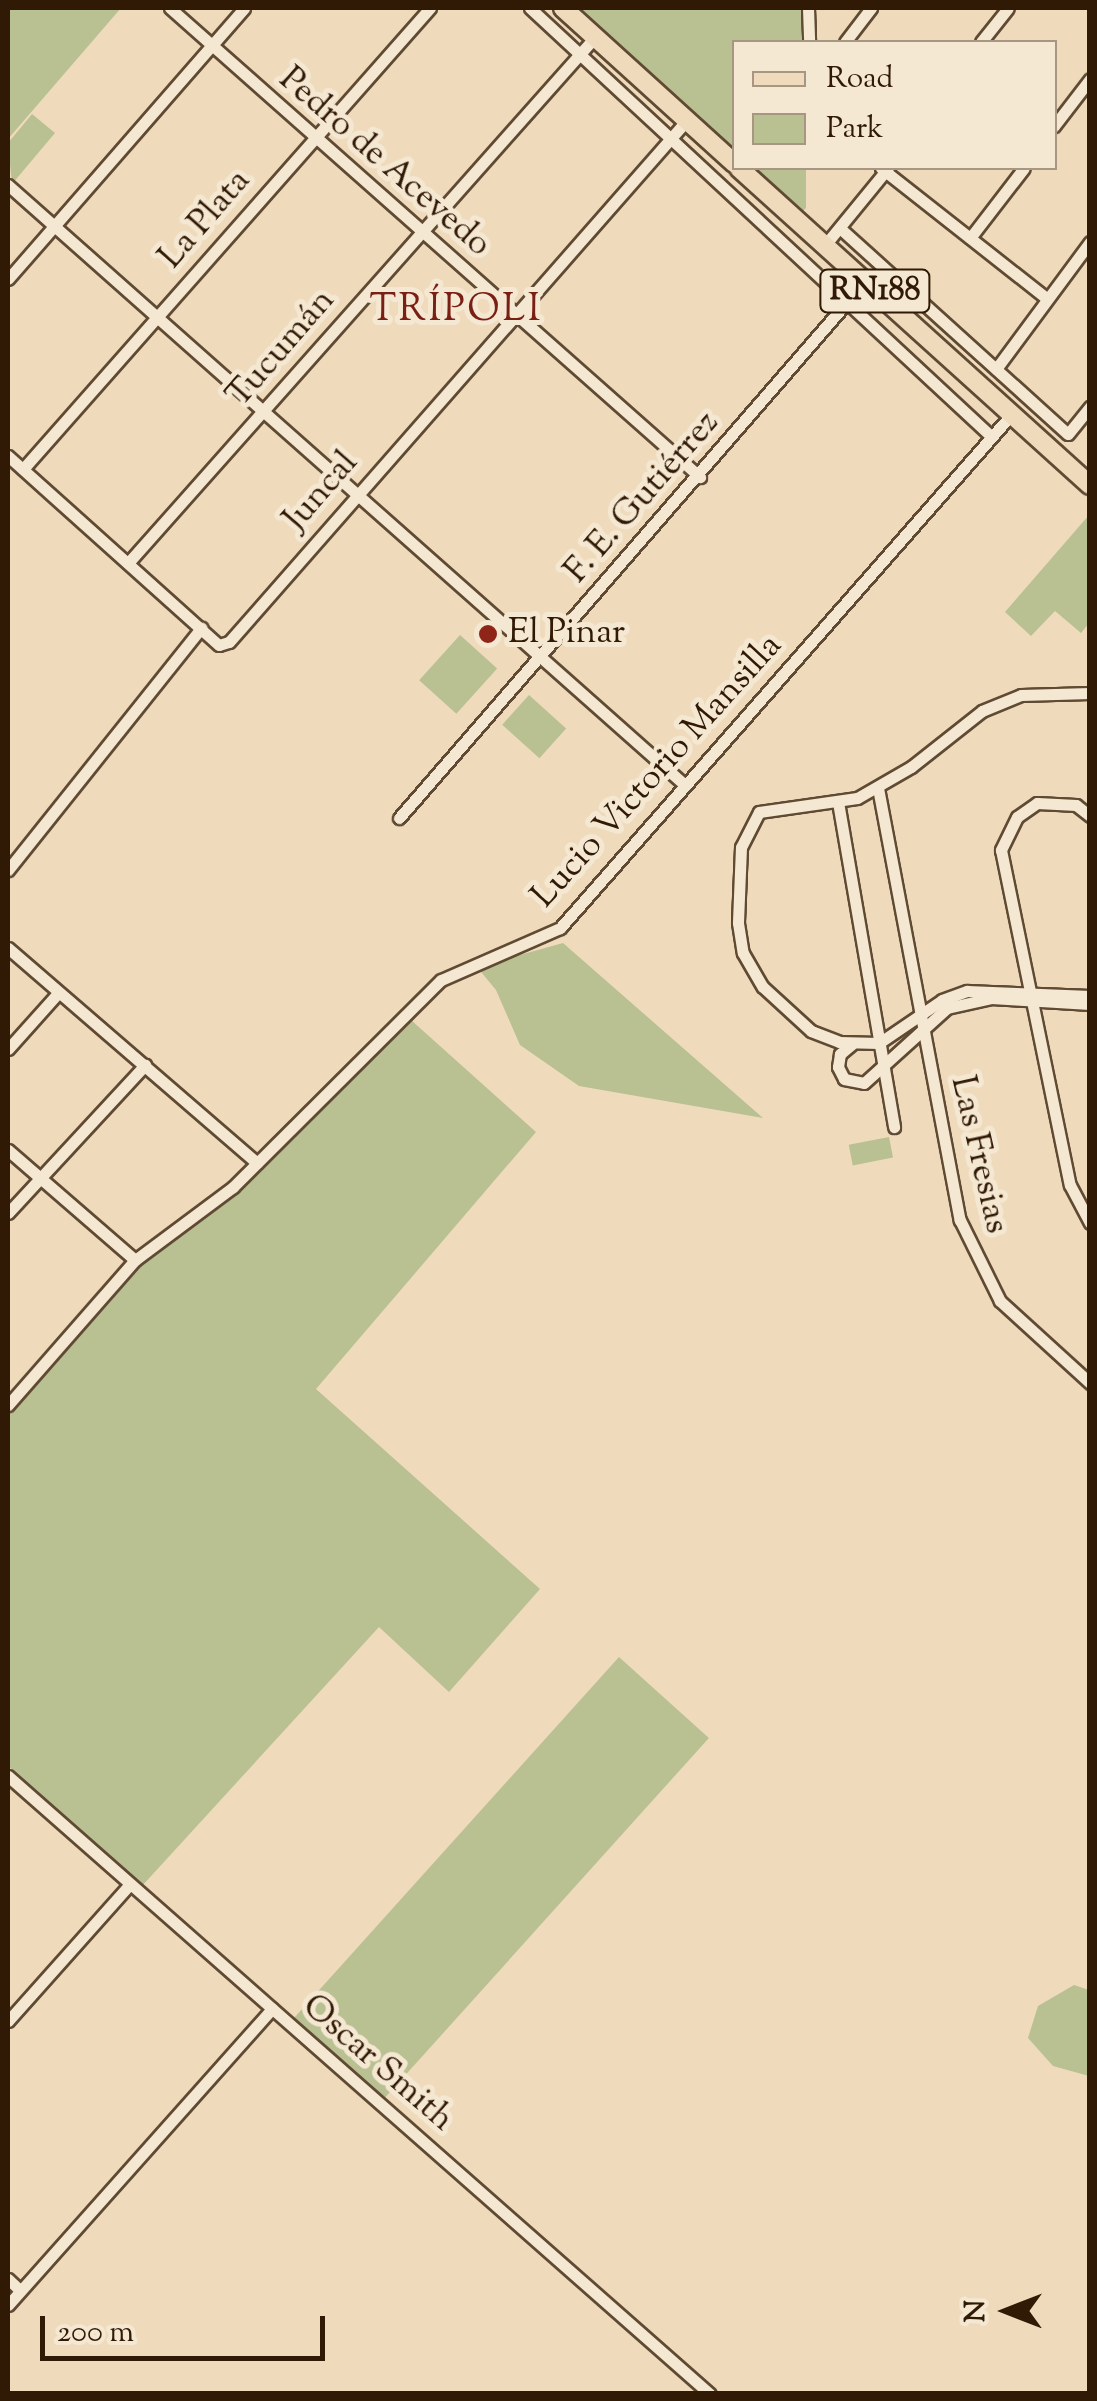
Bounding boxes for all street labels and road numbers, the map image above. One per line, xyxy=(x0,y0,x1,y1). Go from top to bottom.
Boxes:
street label: Pedro de Acevedo xyxy=(269,59,499,267)
street label: La Plata xyxy=(151,162,261,278)
road number: RN188 xyxy=(818,264,932,318)
street label: Tucumán xyxy=(219,281,345,417)
street label: F. E. Gutiérrez xyxy=(557,403,729,593)
street label: Juncal xyxy=(276,443,368,541)
street label: Lucio Victorio Mansilla xyxy=(524,626,792,918)
street label: Las Fresias xyxy=(940,1072,1016,1238)
street label: Oscar Smith xyxy=(292,1987,462,2141)

